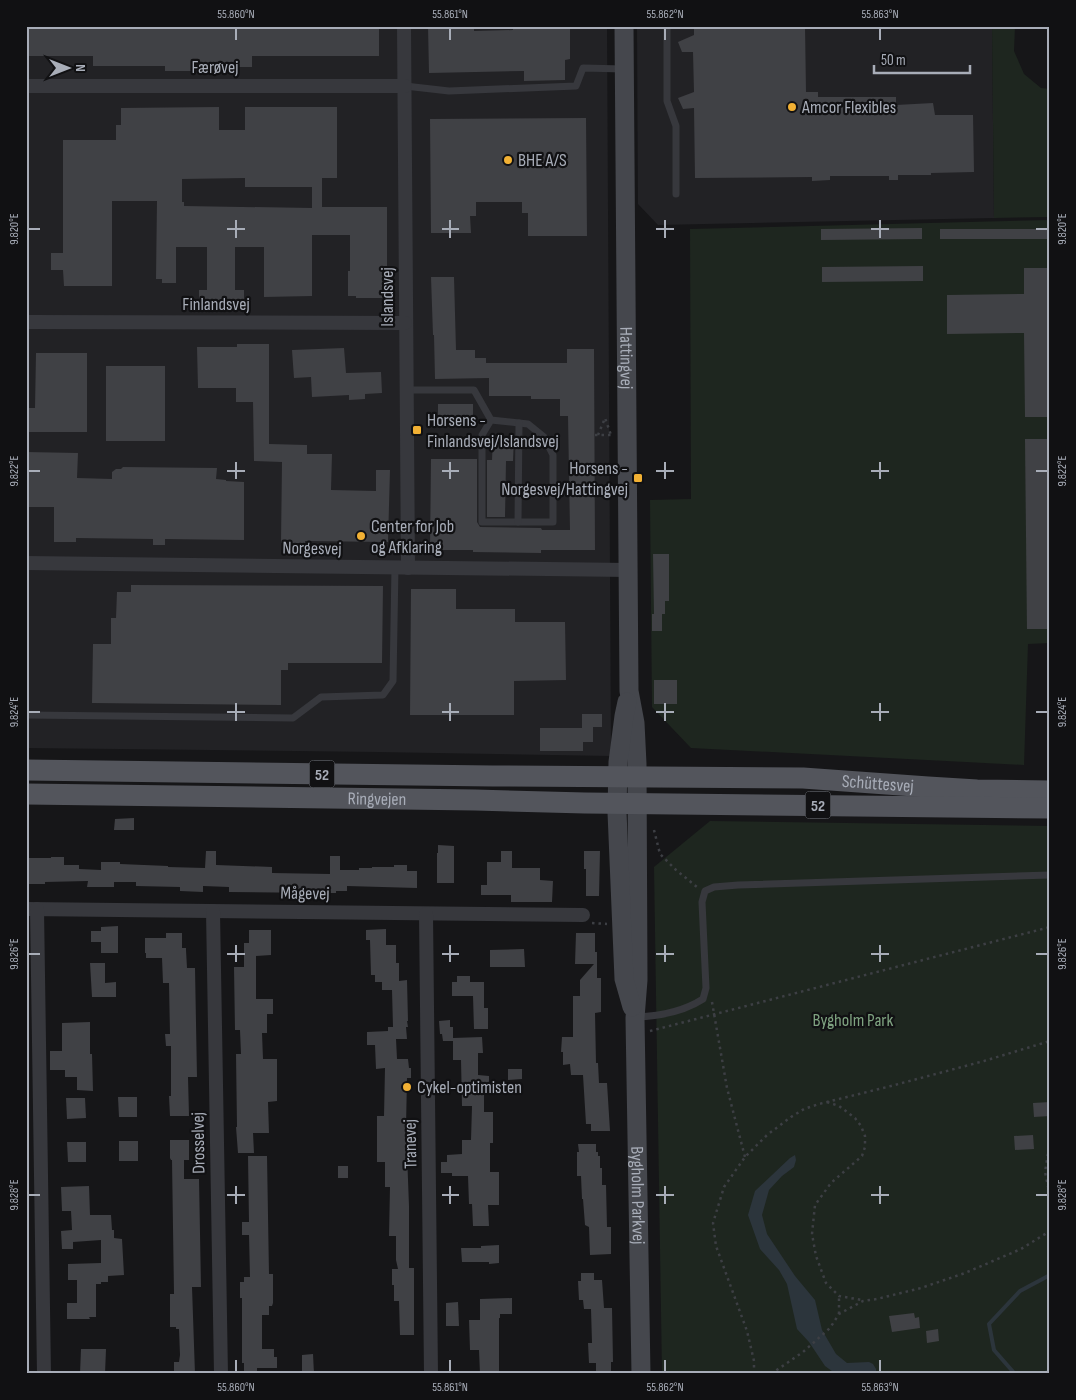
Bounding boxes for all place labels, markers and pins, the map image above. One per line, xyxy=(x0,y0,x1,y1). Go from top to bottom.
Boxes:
place label: Amcor Flexibles xyxy=(801,97,896,118)
marker: Amcor Flexibles xyxy=(786,101,798,113)
place label: BHE A/S xyxy=(518,150,567,171)
marker: BHE A/S xyxy=(502,154,514,166)
place label: Horsens - Finlandsvej/Islandsvej xyxy=(427,410,559,452)
marker: Horsens - Finlandsvej/Islandsvej xyxy=(411,424,423,436)
place label: Horsens - Norgesvej/Hattingvej xyxy=(501,458,628,500)
marker: Horsens - Norgesvej/Hattingvej xyxy=(632,472,644,484)
place label: Center for Job og Afklaring xyxy=(371,516,454,558)
marker: Center for Job og Afklaring xyxy=(355,530,367,542)
place label: Cykel-optimisten xyxy=(417,1077,522,1098)
marker: Cykel-optimisten xyxy=(401,1081,413,1093)

